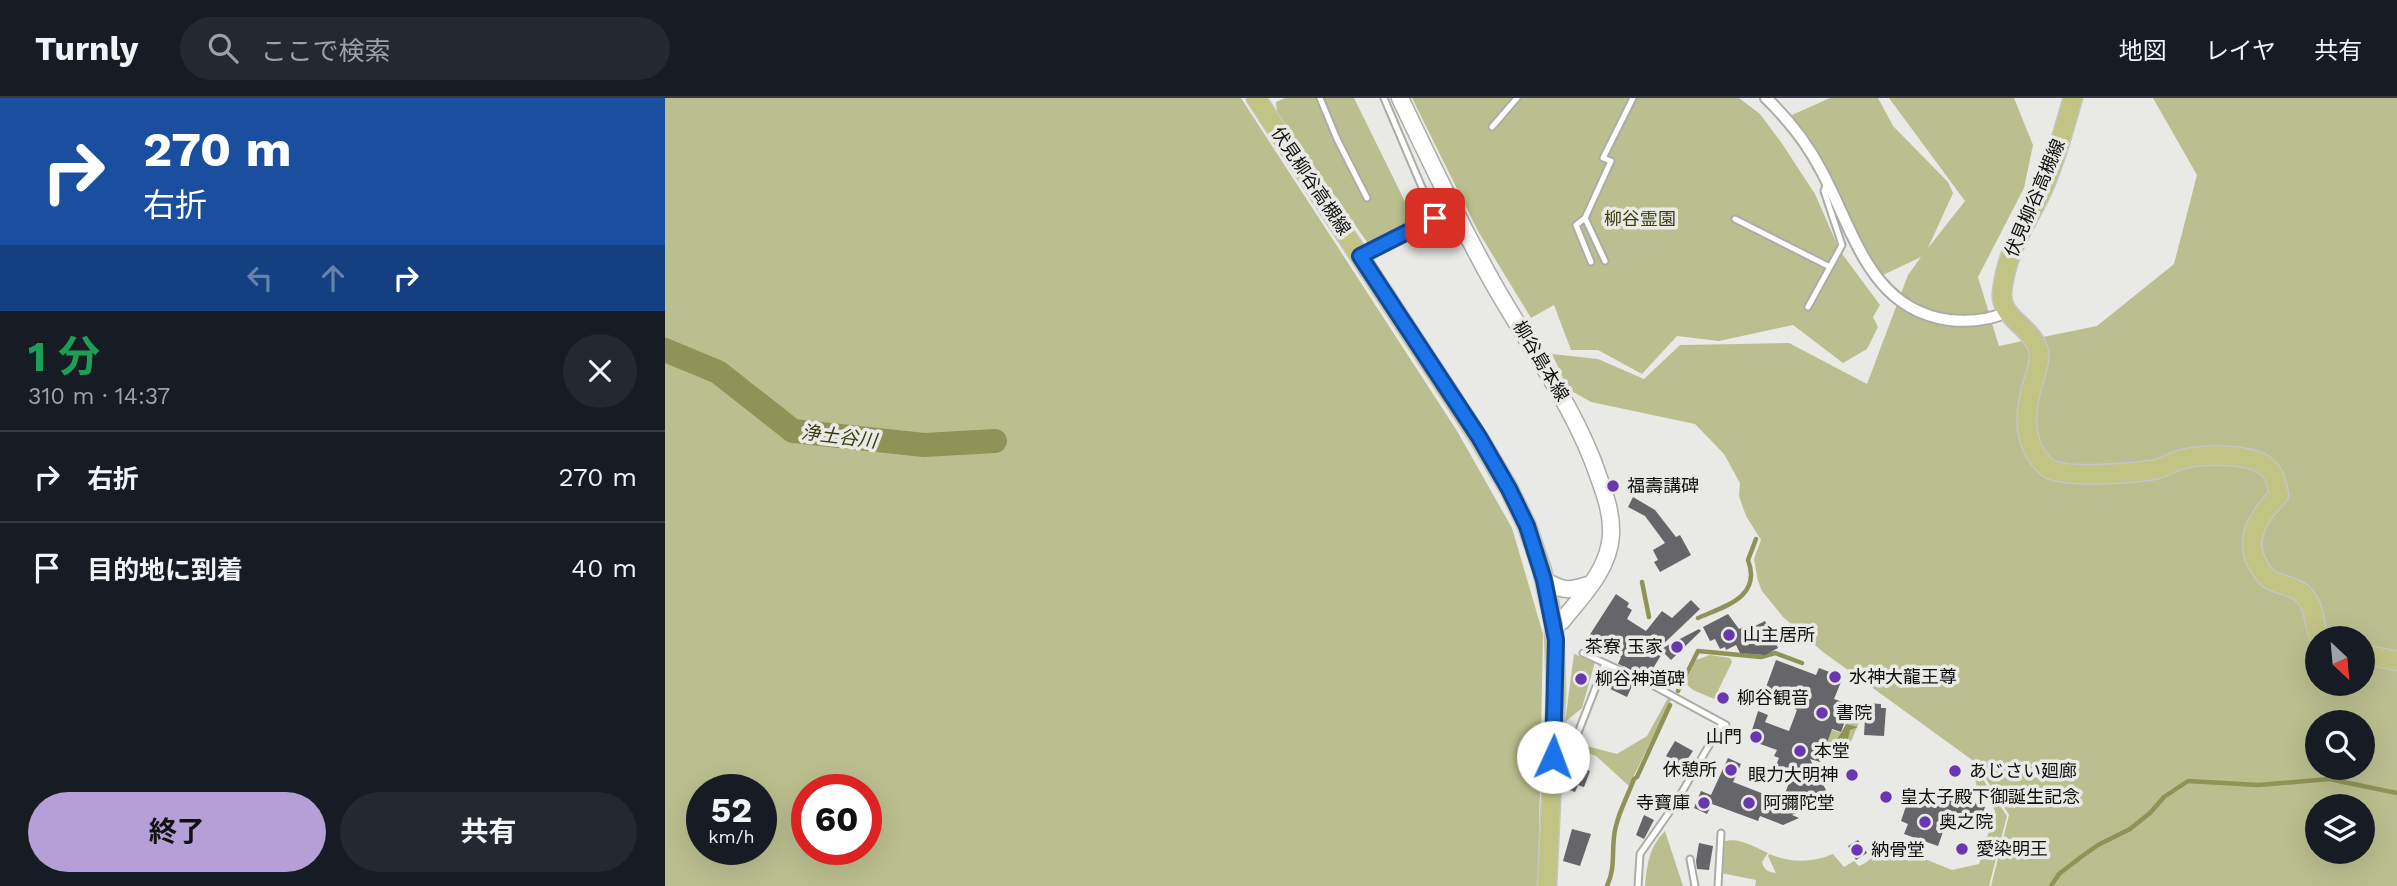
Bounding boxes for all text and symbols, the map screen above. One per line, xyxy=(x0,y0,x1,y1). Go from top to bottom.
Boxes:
search box xyxy=(180,17,670,80)
text: Turnly xyxy=(35,29,138,68)
icon: search xyxy=(204,29,242,67)
text: ここで検索 xyxy=(260,36,390,66)
text: 地図 xyxy=(2119,37,2167,65)
text: レイヤ xyxy=(2205,37,2276,65)
text: 共有 xyxy=(2314,37,2362,65)
text: 270 m xyxy=(143,120,292,178)
street label: 伏見柳谷高槻線 xyxy=(1267,123,1355,239)
icon: right xyxy=(28,126,119,217)
street label: 伏見柳谷高槻線 xyxy=(2000,136,2069,260)
text: 右折 xyxy=(143,186,207,224)
pin xyxy=(1405,188,1465,248)
icon: arrive xyxy=(1416,199,1454,237)
park label: 柳谷霊園 xyxy=(1604,208,1676,229)
icon: left xyxy=(241,259,279,297)
icon: ahead xyxy=(314,259,352,297)
icon: right xyxy=(387,259,425,297)
street label: 柳谷島本線 xyxy=(1509,317,1574,405)
text: 1 分 xyxy=(28,332,100,381)
button: close xyxy=(563,334,637,408)
text: 310 m · 14:37 xyxy=(28,383,170,410)
water label: 浄土谷川 xyxy=(800,420,880,453)
icon: right xyxy=(28,458,66,496)
text: 270 m xyxy=(558,462,637,492)
text: 右折 xyxy=(87,464,139,494)
place label: 福壽講碑 xyxy=(1627,475,1699,496)
marker: 福壽講碑 xyxy=(1605,478,1621,494)
icon: arrive xyxy=(28,549,66,587)
text: 40 m xyxy=(571,553,637,583)
text: 目的地に到着 xyxy=(87,555,243,585)
place label: 山主居所 xyxy=(1743,624,1815,645)
north arrow xyxy=(2305,626,2375,696)
map controls xyxy=(2305,626,2375,864)
marker: 山主居所 xyxy=(1721,627,1737,643)
place label: 茶寮 玉家 xyxy=(1585,636,1663,657)
marker: 茶寮 玉家 xyxy=(1669,639,1685,655)
place label: 水神大龍王尊 xyxy=(1849,666,1957,687)
place label: 柳谷神道碑 xyxy=(1595,668,1685,689)
marker: 水神大龍王尊 xyxy=(1827,669,1843,685)
marker: 柳谷神道碑 xyxy=(1573,671,1589,687)
place label: 柳谷観音 xyxy=(1737,687,1809,708)
marker: 柳谷観音 xyxy=(1715,690,1731,706)
place label: 書院 xyxy=(1836,702,1872,723)
marker: 書院 xyxy=(1814,705,1830,721)
button: search xyxy=(2305,710,2375,780)
position arrow xyxy=(1516,720,1590,794)
place label: 山門 xyxy=(1706,726,1742,747)
marker: 山門 xyxy=(1748,729,1764,745)
place label: 本堂 xyxy=(1814,740,1850,761)
marker: 本堂 xyxy=(1792,743,1808,759)
place label: 休憩所 xyxy=(1663,759,1717,780)
place label: あじさい廻廊 xyxy=(1969,760,2077,781)
marker: 休憩所 xyxy=(1723,762,1739,778)
marker: あじさい廻廊 xyxy=(1947,763,1963,779)
place label: 眼力大明神 xyxy=(1748,764,1838,785)
marker: 眼力大明神 xyxy=(1844,767,1860,783)
speed limit sign: 60 xyxy=(791,774,882,865)
place label: 皇太子殿下御誕生記念 xyxy=(1900,786,2080,807)
text: 52 xyxy=(711,789,752,831)
marker: 皇太子殿下御誕生記念 xyxy=(1878,789,1894,805)
button: 終了 xyxy=(28,792,326,872)
button: 共有 xyxy=(340,792,637,872)
place label: 寺寶庫 xyxy=(1636,792,1690,813)
place label: 阿彌陀堂 xyxy=(1763,792,1835,813)
button: layers xyxy=(2305,794,2375,864)
marker: 寺寶庫 xyxy=(1696,795,1712,811)
marker: 阿彌陀堂 xyxy=(1741,795,1757,811)
place label: 奥之院 xyxy=(1939,811,1993,832)
marker: 奥之院 xyxy=(1917,814,1933,830)
text: km/h xyxy=(708,826,755,847)
place label: 愛染明王 xyxy=(1976,838,2048,859)
place label: 納骨堂 xyxy=(1871,839,1925,860)
marker: 愛染明王 xyxy=(1954,841,1970,857)
marker: 納骨堂 xyxy=(1849,842,1865,858)

